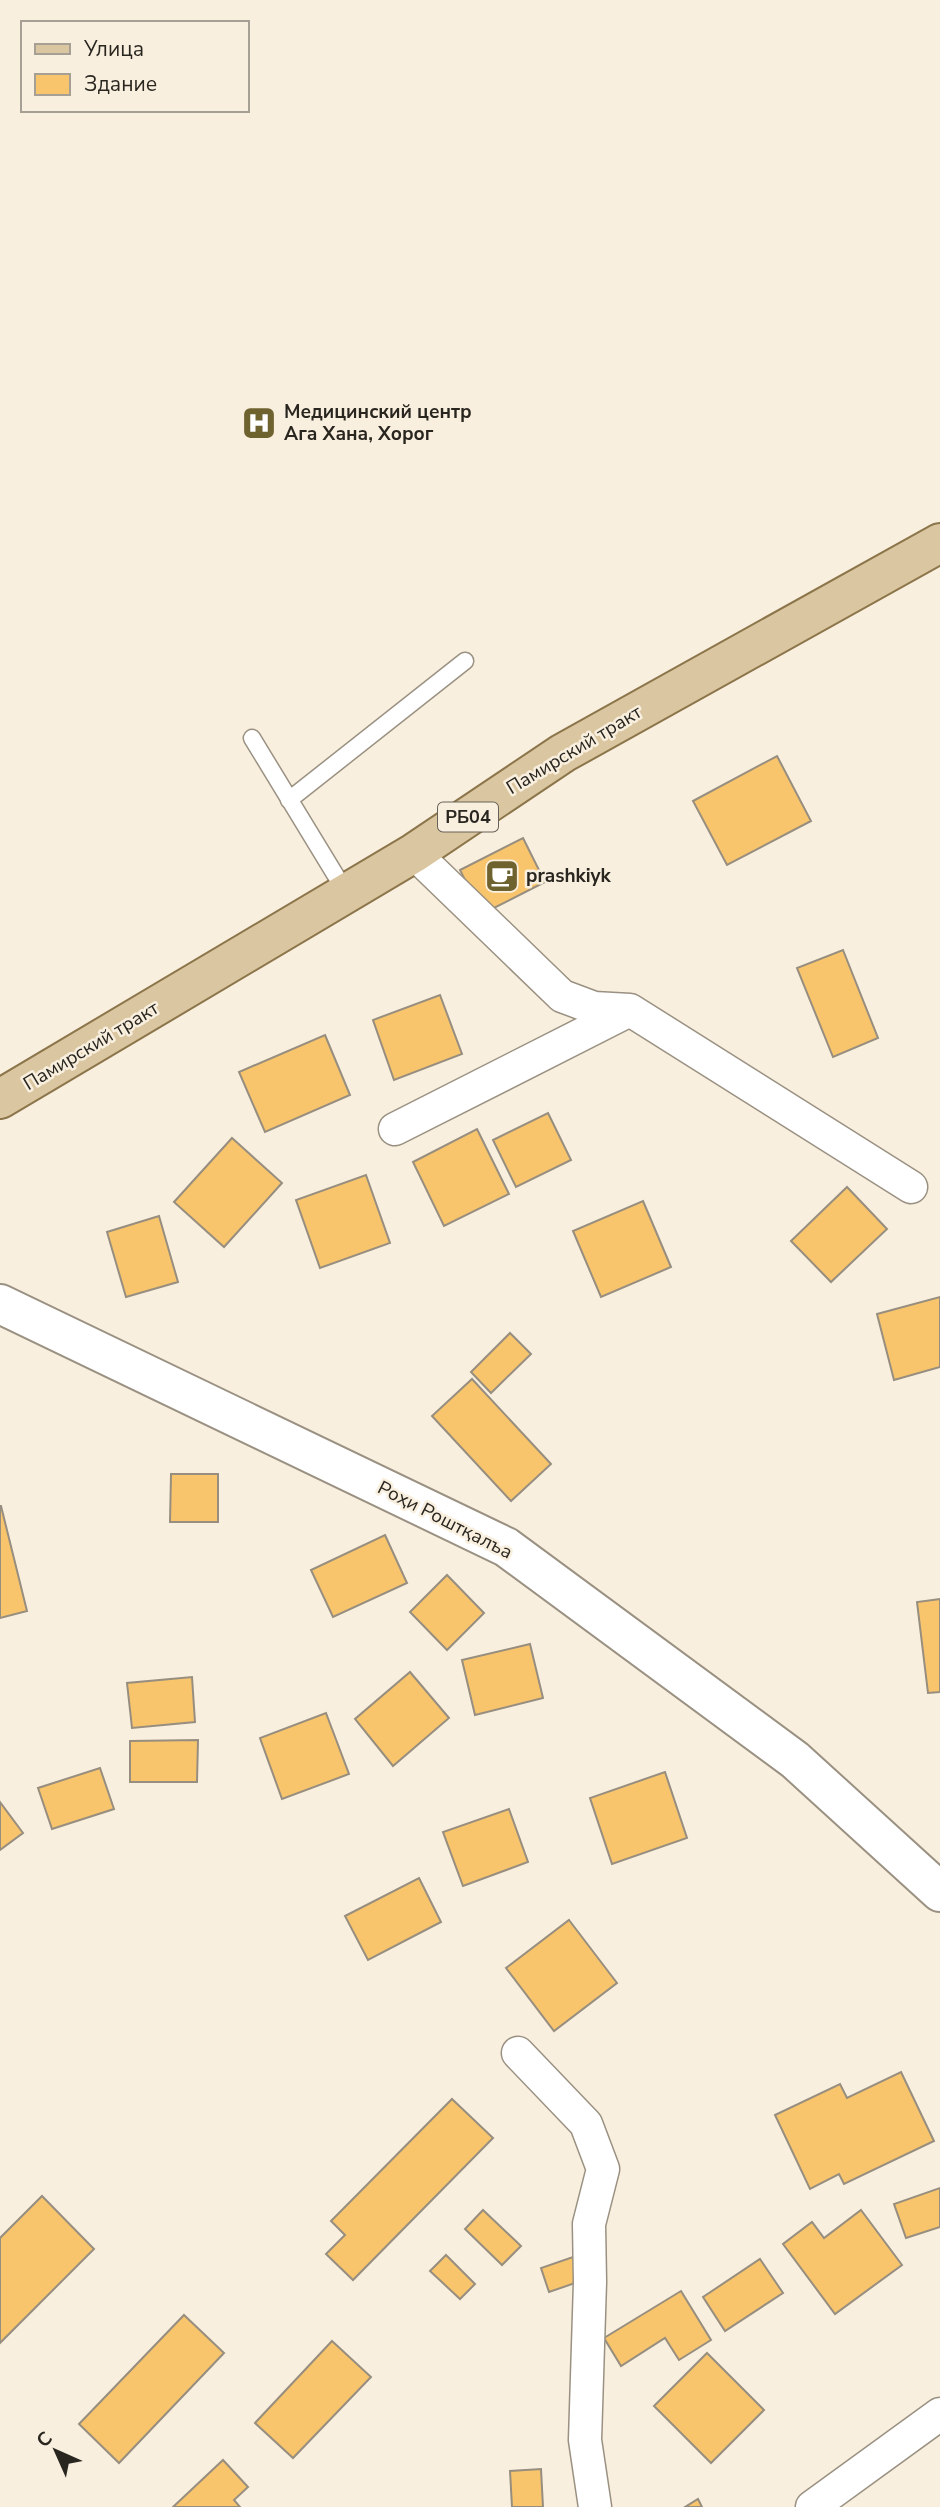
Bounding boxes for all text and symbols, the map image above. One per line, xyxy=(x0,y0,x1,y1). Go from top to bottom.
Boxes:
legend xyxy=(21,21,248,112)
text: Улица xyxy=(83,35,144,63)
text: Здание xyxy=(84,70,157,98)
place label: Медицинский центр Ага Хана, Хорог xyxy=(284,399,472,447)
hospital icon: Медицинский центр Ага Хана, Хорог xyxy=(240,404,278,442)
street label: Памирский тракт xyxy=(501,699,647,801)
road number: РБ04 xyxy=(438,802,498,832)
cafe icon: prashkiyk xyxy=(483,857,521,895)
place label: prashkiyk xyxy=(526,863,612,889)
street label: Памирский тракт xyxy=(18,995,164,1097)
street label: Роҳи Роштқалъа xyxy=(373,1475,517,1565)
north arrow xyxy=(21,2416,91,2486)
text: С xyxy=(31,2426,59,2453)

